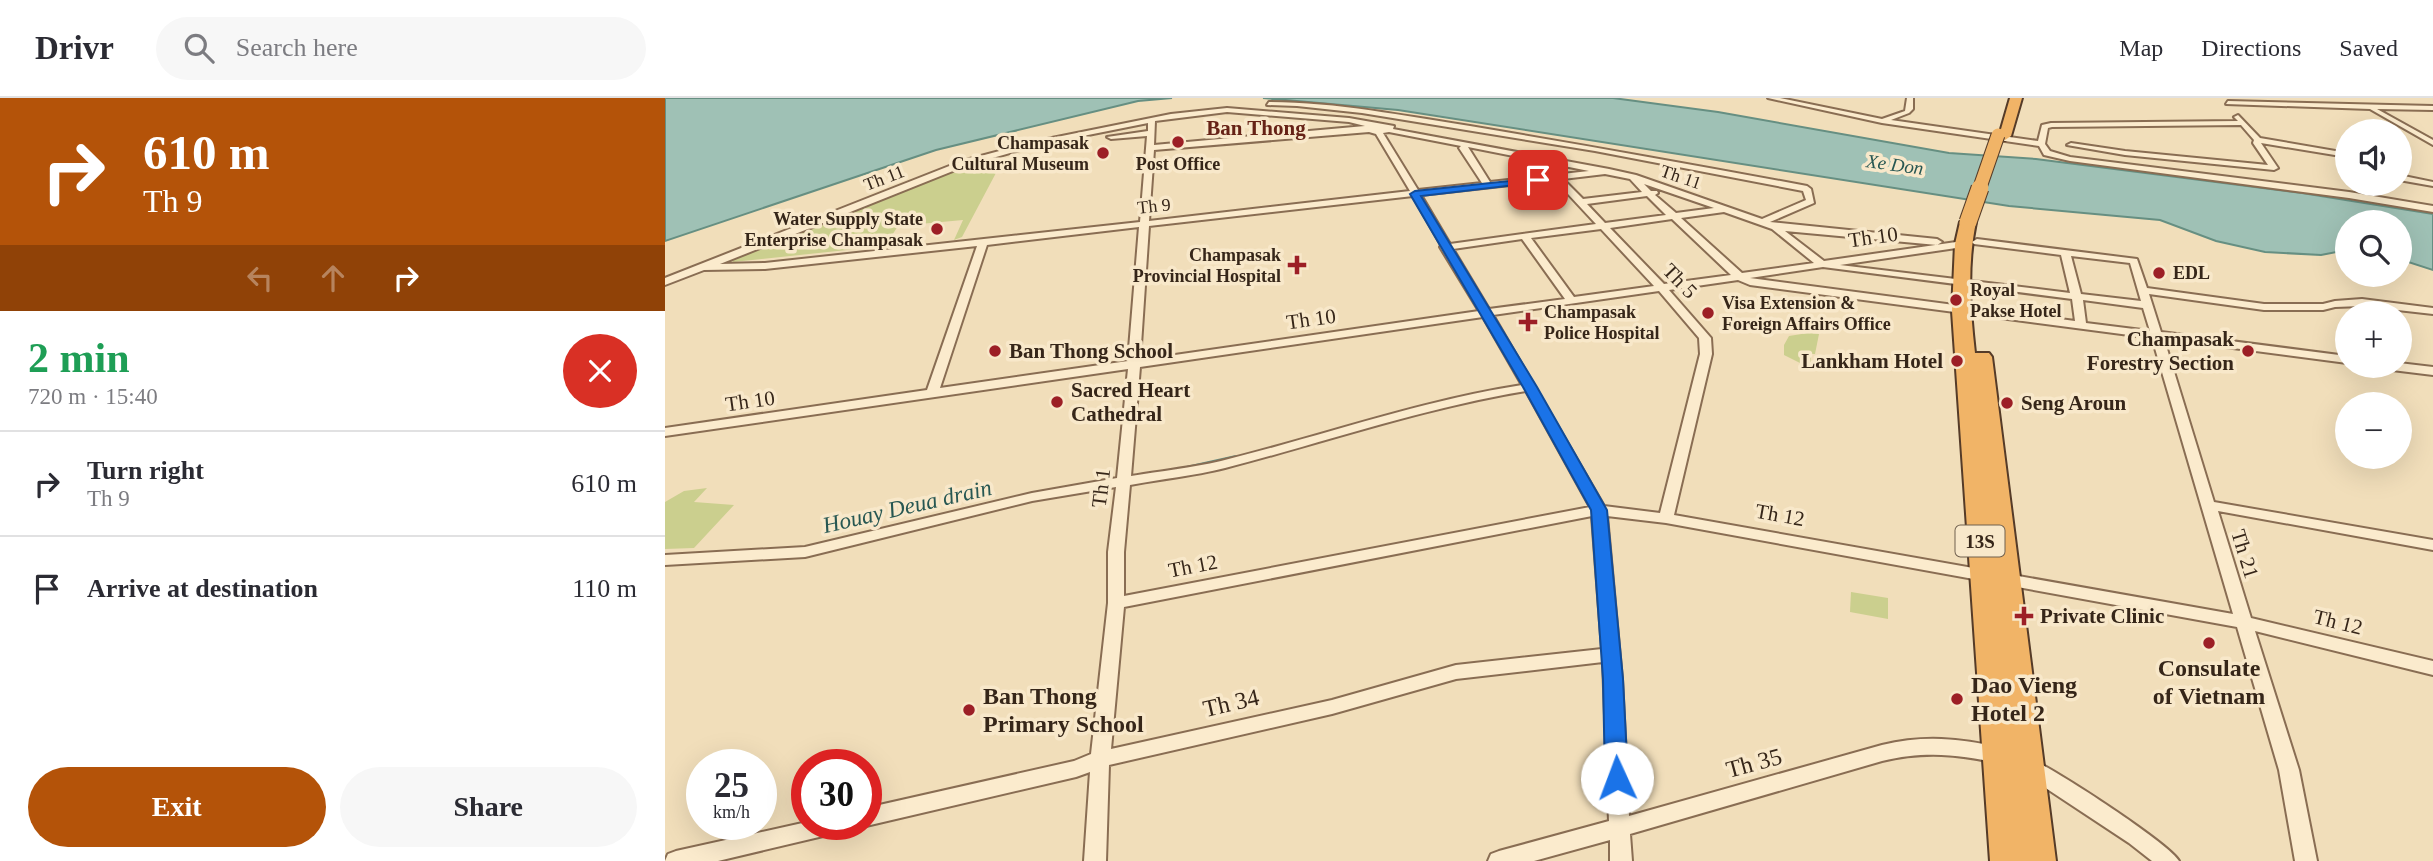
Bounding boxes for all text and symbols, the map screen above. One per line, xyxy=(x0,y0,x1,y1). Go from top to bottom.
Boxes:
search box xyxy=(156,17,646,80)
icon: search xyxy=(180,29,218,67)
text: Drivr xyxy=(35,30,114,66)
text: Search here xyxy=(236,33,358,62)
text: Map xyxy=(2119,35,2163,61)
text: Directions xyxy=(2201,35,2301,61)
text: Saved xyxy=(2339,35,2398,61)
district label: Ban Thong xyxy=(1206,116,1306,140)
map controls xyxy=(2335,119,2412,469)
button: sound xyxy=(2335,119,2412,196)
text: 610 m xyxy=(143,125,270,180)
icon: right xyxy=(28,126,119,217)
place label: Champasak Cultural Museum xyxy=(951,133,1089,174)
marker: Post Office xyxy=(1170,134,1186,150)
marker: Champasak Cultural Museum xyxy=(1095,145,1111,161)
pin xyxy=(1508,150,1568,210)
water label: Xe Don xyxy=(1864,150,1925,179)
place label: Post Office xyxy=(1136,154,1220,174)
street label: Th 11 xyxy=(861,161,907,195)
icon: arrive xyxy=(1519,161,1557,199)
street label: Th 11 xyxy=(1658,161,1704,193)
text: Th 9 xyxy=(143,183,203,219)
street label: Th 9 xyxy=(1136,194,1172,218)
place label: Water Supply State Enterprise Champasak xyxy=(744,209,923,250)
button: search xyxy=(2335,210,2412,287)
marker: Water Supply State Enterprise Champasak xyxy=(929,221,945,237)
street label: Th 10 xyxy=(1847,222,1899,252)
place label: Champasak Provincial Hospital xyxy=(1133,245,1281,286)
marker: Champasak Provincial Hospital xyxy=(1287,255,1307,275)
icon: left xyxy=(241,259,279,297)
icon: ahead xyxy=(314,259,352,297)
icon: right xyxy=(387,259,425,297)
street label: Th 5 xyxy=(1658,259,1702,303)
place label: EDL xyxy=(2173,263,2210,283)
marker: EDL xyxy=(2151,265,2167,281)
place label: Royal Pakse Hotel xyxy=(1970,280,2062,321)
marker: Royal Pakse Hotel xyxy=(1948,292,1964,308)
place label: Visa Extension & Foreign Affairs Office xyxy=(1722,293,1891,334)
button: + xyxy=(2335,301,2412,378)
place label: Champasak Police Hospital xyxy=(1544,302,1660,343)
street label: Th 10 xyxy=(1285,304,1337,334)
marker: Visa Extension & Foreign Affairs Office xyxy=(1700,305,1716,321)
marker: Champasak Police Hospital xyxy=(1518,312,1538,332)
place label: Champasak Forestry Section xyxy=(2087,327,2234,375)
button: close xyxy=(563,334,637,408)
text: 2 min xyxy=(28,335,130,381)
place label: Ban Thong School xyxy=(1009,339,1173,363)
marker: Ban Thong School xyxy=(987,343,1003,359)
marker: Champasak Forestry Section xyxy=(2240,343,2256,359)
place label: Lankham Hotel xyxy=(1801,349,1943,373)
marker: Lankham Hotel xyxy=(1949,353,1965,369)
place label: Sacred Heart Cathedral xyxy=(1071,378,1190,426)
text: 720 m · 15:40 xyxy=(28,384,158,409)
street label: Th 10 xyxy=(724,386,776,416)
place label: Seng Aroun xyxy=(2021,391,2127,415)
button: − xyxy=(2335,392,2412,469)
marker: Sacred Heart Cathedral xyxy=(1049,394,1065,410)
marker: Seng Aroun xyxy=(1999,395,2015,411)
text: Turn right xyxy=(87,456,204,485)
icon: right xyxy=(28,465,66,503)
street label: Th 1 xyxy=(1087,467,1115,509)
text: 610 m xyxy=(571,469,637,498)
water label: Houay Deua drain xyxy=(819,475,994,538)
text: Th 9 xyxy=(87,486,130,511)
street label: Th 12 xyxy=(1754,499,1806,531)
road number: 13S xyxy=(1955,526,2005,556)
street label: Th 21 xyxy=(2226,527,2264,581)
street label: Th 12 xyxy=(1166,549,1220,583)
icon: arrive xyxy=(28,570,66,608)
text: Arrive at destination xyxy=(87,574,318,603)
text: 110 m xyxy=(572,574,637,603)
place label: Private Clinic xyxy=(2040,604,2164,628)
street label: Th 12 xyxy=(2311,604,2365,640)
marker: Private Clinic xyxy=(2014,606,2034,626)
marker: Consulate of Vietnam xyxy=(2201,635,2217,651)
place label: Consulate of Vietnam xyxy=(2153,655,2265,709)
place label: Dao Vieng Hotel 2 xyxy=(1971,672,2077,726)
place label: Ban Thong Primary School xyxy=(983,683,1144,737)
street label: Th 34 xyxy=(1200,684,1262,722)
marker: Dao Vieng Hotel 2 xyxy=(1949,691,1965,707)
marker: Ban Thong Primary School xyxy=(961,702,977,718)
position arrow xyxy=(1580,741,1654,815)
street label: Th 35 xyxy=(1723,743,1785,783)
speed limit sign: 30 xyxy=(791,749,882,840)
text: 25 xyxy=(714,766,749,805)
button: Exit xyxy=(28,767,326,847)
button: Share xyxy=(340,767,637,847)
text: km/h xyxy=(713,802,750,822)

